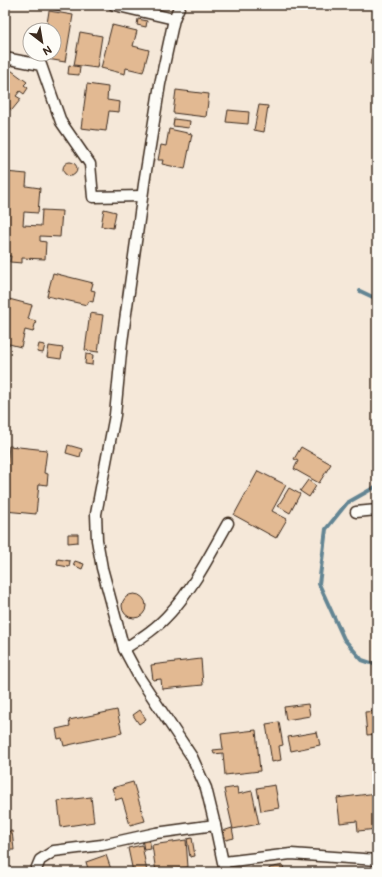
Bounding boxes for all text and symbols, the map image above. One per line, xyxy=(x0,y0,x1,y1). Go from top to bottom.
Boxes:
north arrow xyxy=(22,22,62,62)
text: N xyxy=(40,42,54,58)

